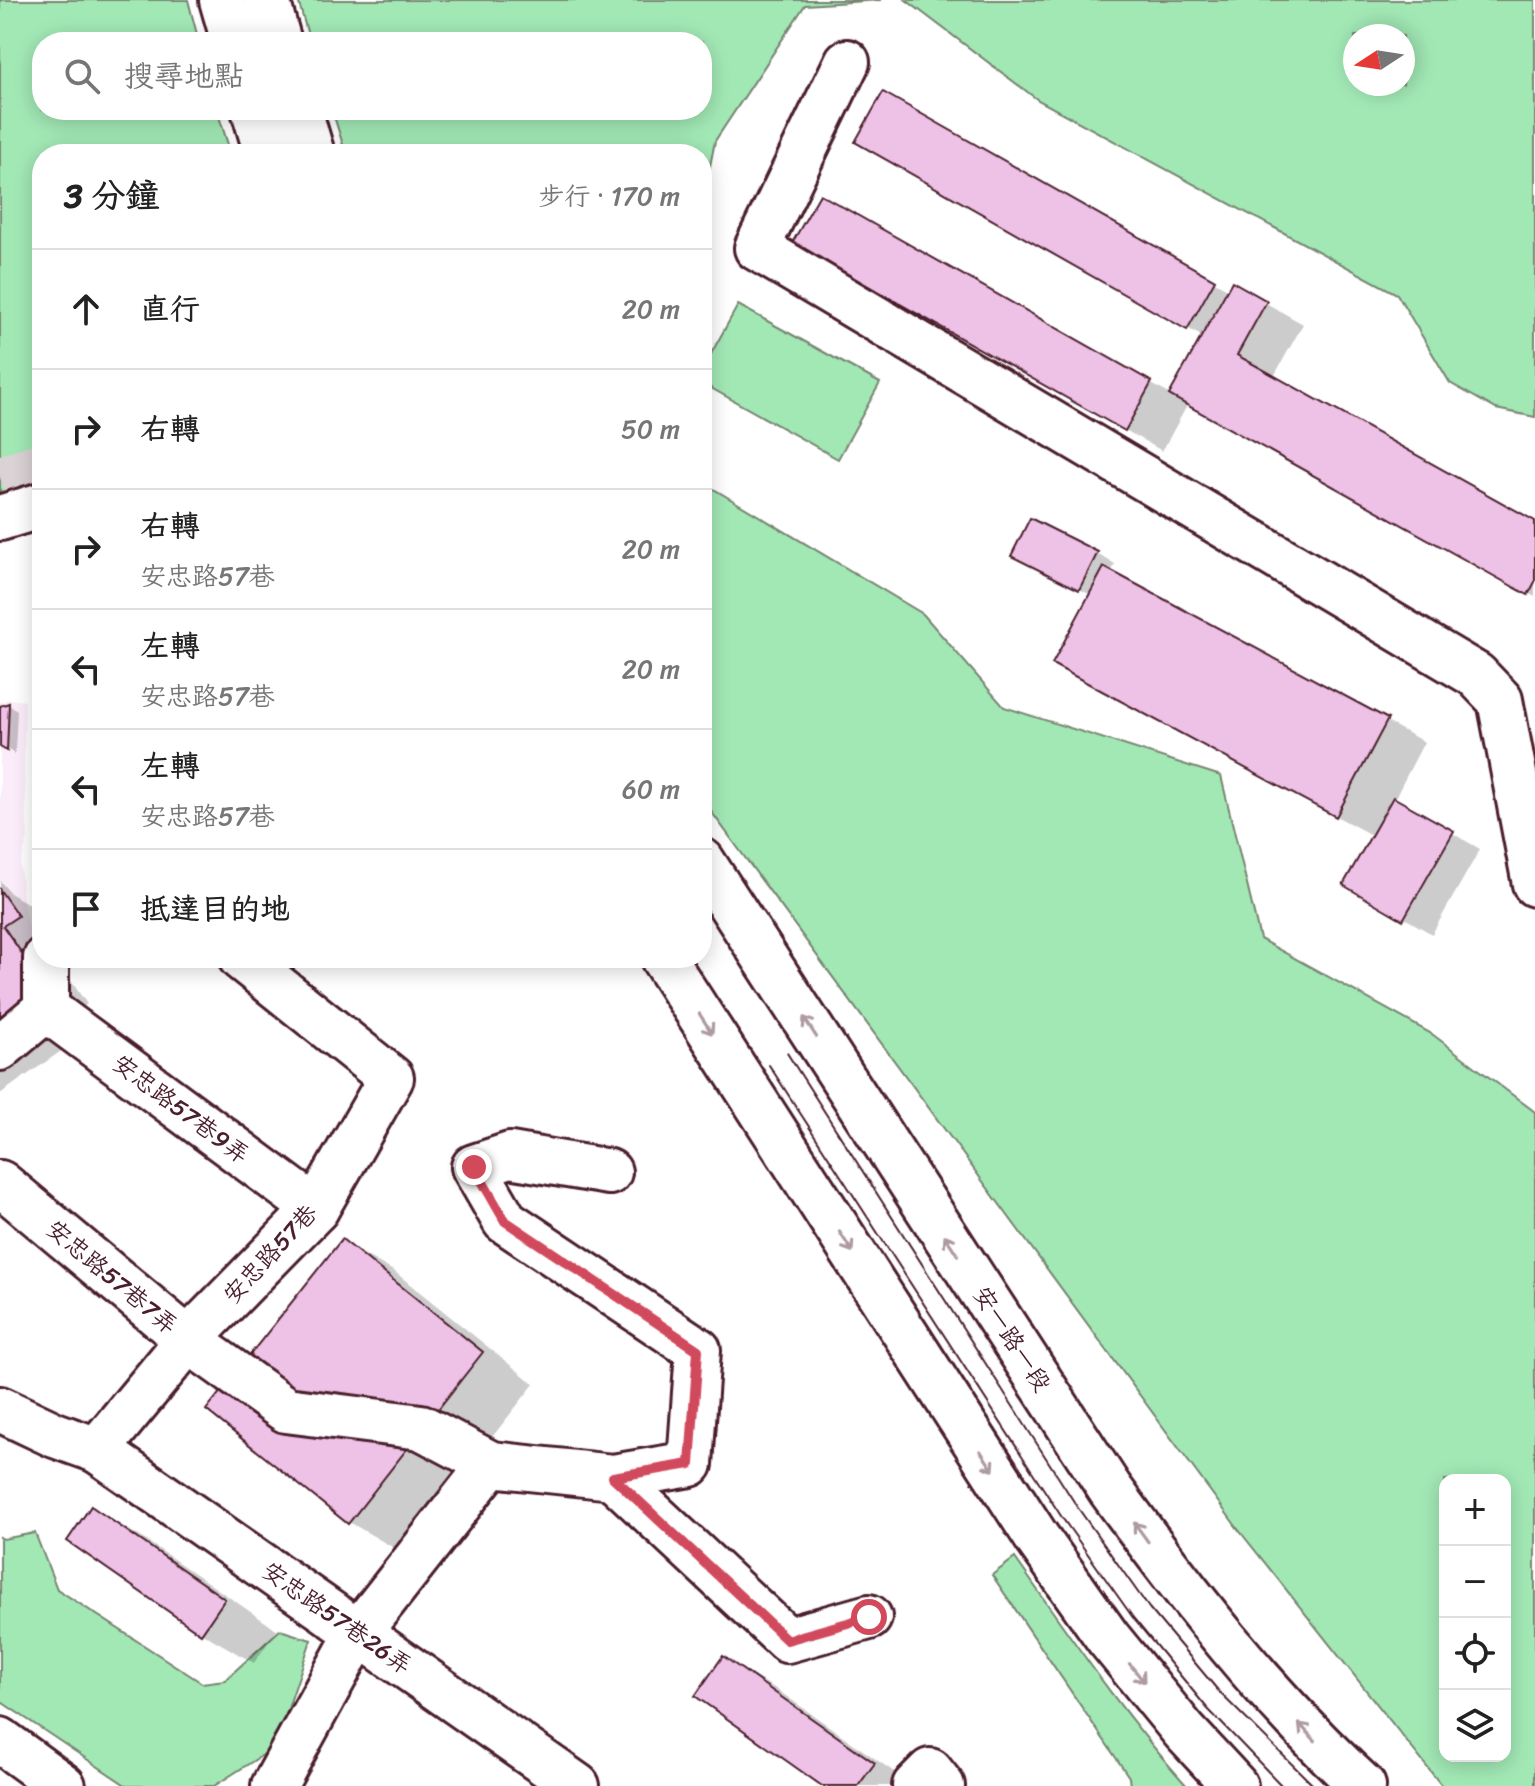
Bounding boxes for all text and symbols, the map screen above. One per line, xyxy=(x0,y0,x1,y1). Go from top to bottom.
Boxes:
north arrow xyxy=(1343,24,1415,96)
search box xyxy=(32,32,712,120)
text: 搜尋地點 xyxy=(124,49,244,103)
icon: search xyxy=(60,54,104,98)
text: 3 分鐘 xyxy=(64,166,160,226)
text: 步行 · 170 m xyxy=(538,173,680,219)
text: 直行 xyxy=(140,282,200,336)
text: 20 m xyxy=(622,286,680,332)
icon: ahead xyxy=(64,287,108,331)
text: 右轉 xyxy=(140,402,200,456)
text: 50 m xyxy=(621,406,680,452)
icon: right xyxy=(64,407,108,451)
text: 右轉 xyxy=(140,499,200,553)
text: 20 m xyxy=(622,526,680,572)
icon: right xyxy=(64,527,108,571)
text: 安忠路57巷 xyxy=(140,553,275,599)
text: 左轉 xyxy=(140,619,200,673)
text: 20 m xyxy=(622,646,680,692)
icon: left xyxy=(64,647,108,691)
text: 安忠路57巷 xyxy=(140,673,275,719)
text: 左轉 xyxy=(140,739,200,793)
text: 60 m xyxy=(622,766,680,812)
icon: left xyxy=(64,767,108,811)
text: 安忠路57巷 xyxy=(140,793,275,839)
text: 抵達目的地 xyxy=(140,882,290,936)
icon: arrive xyxy=(64,887,108,931)
one-way arrow xyxy=(697,1012,714,1034)
one-way arrow xyxy=(801,1016,817,1039)
street label: 安忠路57巷9弄 xyxy=(103,1043,259,1175)
route end xyxy=(456,1149,492,1185)
street label: 安忠路57巷 xyxy=(212,1194,328,1314)
street label: 安忠路57巷7弄 xyxy=(36,1209,188,1345)
one-way arrow xyxy=(839,1230,855,1253)
one-way arrow xyxy=(943,1234,959,1257)
street label: 安一路一段 xyxy=(962,1277,1062,1401)
one-way arrow xyxy=(979,1449,996,1471)
map controls xyxy=(1439,1474,1511,1762)
button: + xyxy=(1439,1474,1511,1546)
one-way arrow xyxy=(1133,1522,1150,1543)
button: − xyxy=(1439,1546,1511,1618)
street label: 安忠路57巷26弄 xyxy=(253,1550,421,1686)
route start xyxy=(851,1599,887,1635)
button: locate xyxy=(1439,1618,1511,1690)
one-way arrow xyxy=(1128,1662,1146,1683)
button: layers xyxy=(1439,1690,1511,1762)
one-way arrow xyxy=(1297,1722,1316,1742)

